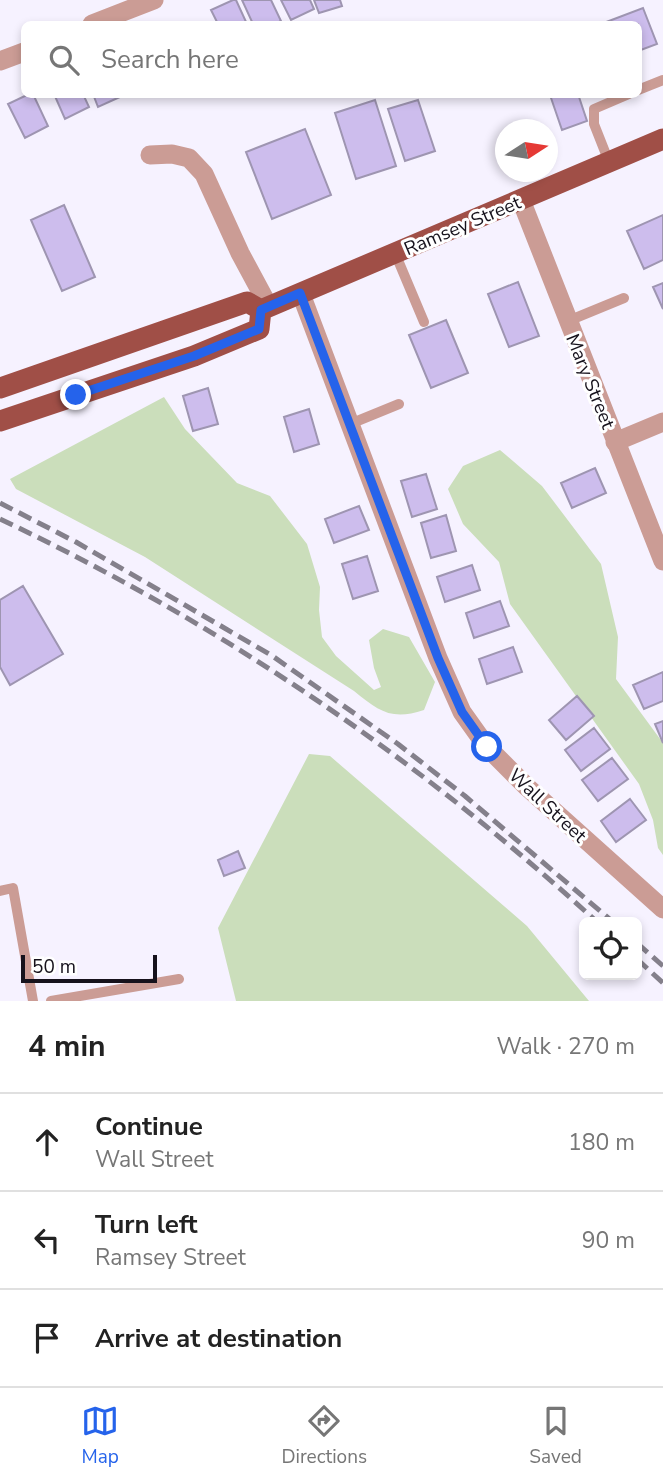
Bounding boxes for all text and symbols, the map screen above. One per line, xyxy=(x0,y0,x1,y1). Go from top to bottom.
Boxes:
search box xyxy=(21,21,642,98)
icon: search xyxy=(45,41,83,79)
text: Search here xyxy=(101,42,239,77)
north arrow xyxy=(495,119,558,182)
street label: Ramsey Street xyxy=(400,189,525,262)
street label: Mary Street xyxy=(559,330,621,433)
route end xyxy=(60,379,91,410)
route start xyxy=(471,731,502,762)
street label: Wall Street xyxy=(503,763,592,849)
map controls xyxy=(579,917,642,980)
button: locate xyxy=(579,917,642,980)
scale bar xyxy=(21,952,158,984)
text: 50 m xyxy=(32,954,76,980)
text: 4 min xyxy=(28,1026,106,1067)
text: Walk · 270 m xyxy=(496,1031,635,1062)
text: Continue xyxy=(95,1109,203,1144)
icon: ahead xyxy=(28,1123,66,1161)
text: 180 m xyxy=(568,1127,635,1158)
text: Wall Street xyxy=(95,1144,213,1175)
text: Turn left xyxy=(95,1207,198,1242)
icon: left xyxy=(28,1221,66,1259)
text: 90 m xyxy=(582,1225,635,1256)
text: Ramsey Street xyxy=(95,1242,246,1273)
icon: arrive xyxy=(28,1319,66,1357)
text: Arrive at destination xyxy=(95,1321,342,1356)
tab: Map xyxy=(81,1402,119,1470)
tab: Directions xyxy=(281,1402,367,1470)
tab: Saved xyxy=(529,1402,582,1470)

